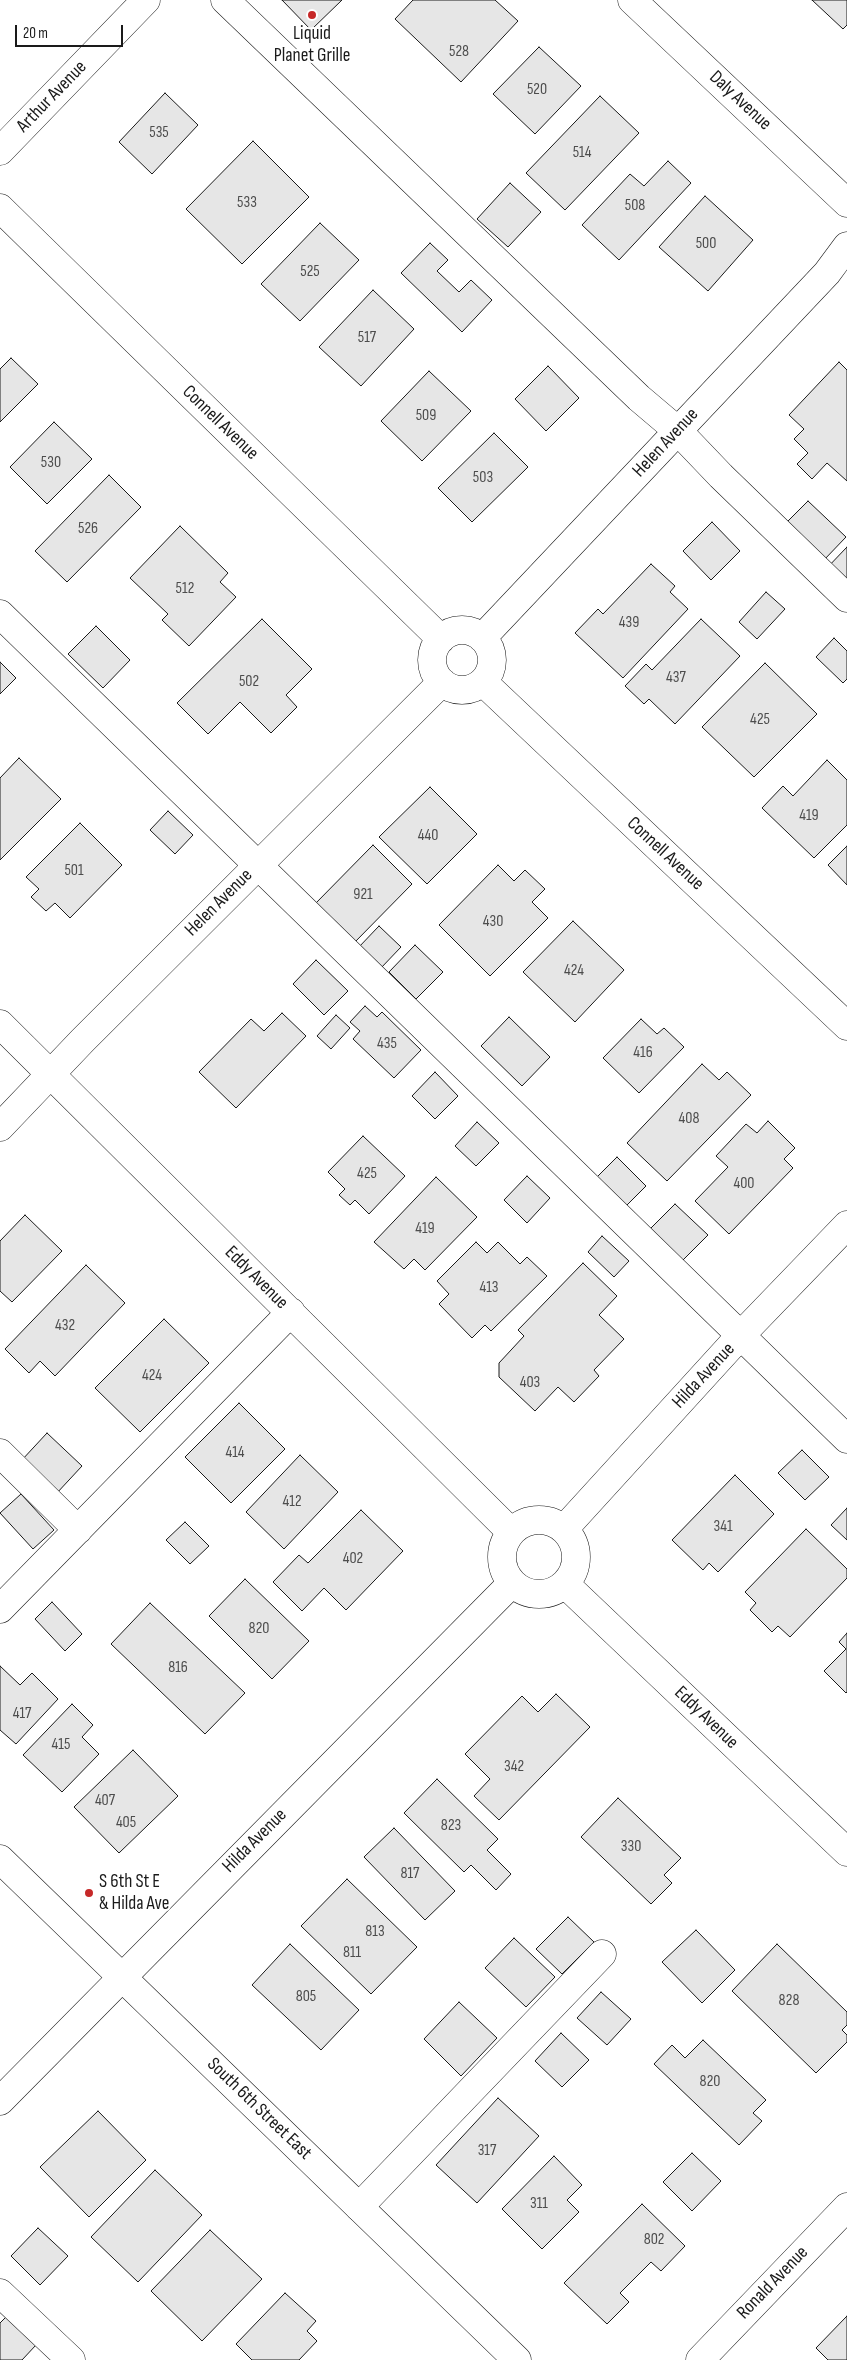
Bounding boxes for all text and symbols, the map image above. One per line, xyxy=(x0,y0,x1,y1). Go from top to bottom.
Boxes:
marker: Liquid Planet Grille xyxy=(306,9,318,21)
scale bar xyxy=(18,15,125,47)
place label: Liquid Planet Grille xyxy=(274,23,350,67)
text: 20 m xyxy=(23,24,48,43)
house number: 528 xyxy=(449,42,469,62)
street label: Arthur Avenue xyxy=(12,56,92,138)
street label: Daly Avenue xyxy=(704,66,776,136)
house number: 520 xyxy=(527,80,547,100)
house number: 535 xyxy=(149,123,169,143)
house number: 514 xyxy=(573,143,591,163)
house number: 533 xyxy=(237,193,257,213)
house number: 508 xyxy=(625,196,645,216)
house number: 500 xyxy=(696,234,716,254)
house number: 525 xyxy=(300,262,320,282)
house number: 517 xyxy=(358,328,376,348)
street label: Connell Avenue xyxy=(177,381,263,465)
street label: Helen Avenue xyxy=(628,404,704,482)
house number: 509 xyxy=(416,406,436,426)
house number: 530 xyxy=(41,453,61,473)
house number: 503 xyxy=(473,468,493,488)
house number: 526 xyxy=(78,519,98,539)
house number: 512 xyxy=(176,579,194,599)
house number: 439 xyxy=(619,613,639,633)
house number: 437 xyxy=(666,668,686,688)
house number: 502 xyxy=(239,672,259,692)
house number: 425 xyxy=(750,710,770,730)
house number: 419 xyxy=(799,806,819,826)
street label: Connell Avenue xyxy=(622,812,708,896)
house number: 440 xyxy=(418,826,438,846)
house number: 501 xyxy=(64,861,84,881)
street label: Helen Avenue xyxy=(181,865,257,941)
house number: 921 xyxy=(353,885,373,905)
house number: 430 xyxy=(483,912,503,932)
house number: 424 xyxy=(564,961,584,981)
house number: 435 xyxy=(377,1034,397,1054)
house number: 416 xyxy=(633,1043,653,1063)
house number: 408 xyxy=(679,1109,699,1129)
house number: 425 xyxy=(357,1164,377,1184)
house number: 400 xyxy=(734,1174,754,1194)
house number: 419 xyxy=(415,1219,435,1239)
street label: Eddy Avenue xyxy=(220,1242,292,1314)
house number: 413 xyxy=(479,1278,499,1298)
house number: 432 xyxy=(55,1316,75,1336)
street label: Hilda Avenue xyxy=(668,1338,740,1414)
house number: 424 xyxy=(142,1366,162,1386)
house number: 403 xyxy=(520,1373,540,1393)
house number: 414 xyxy=(225,1443,245,1463)
house number: 412 xyxy=(282,1492,302,1512)
house number: 341 xyxy=(713,1517,733,1537)
house number: 402 xyxy=(343,1549,363,1569)
house number: 820 xyxy=(249,1619,269,1639)
house number: 816 xyxy=(168,1658,188,1678)
street label: Eddy Avenue xyxy=(669,1682,743,1754)
house number: 417 xyxy=(13,1704,31,1724)
house number: 415 xyxy=(52,1735,70,1755)
house number: 342 xyxy=(504,1757,524,1777)
house number: 407 xyxy=(95,1791,115,1811)
street label: Hilda Avenue xyxy=(218,1804,292,1878)
house number: 405 xyxy=(116,1813,136,1833)
house number: 823 xyxy=(441,1816,461,1836)
house number: 330 xyxy=(621,1837,641,1857)
house number: 817 xyxy=(401,1864,419,1884)
place label: S 6th St E & Hilda Ave xyxy=(99,1871,169,1915)
marker: S 6th St E & Hilda Ave xyxy=(83,1887,95,1899)
house number: 813 xyxy=(365,1922,385,1942)
house number: 811 xyxy=(343,1943,361,1963)
house number: 805 xyxy=(296,1987,316,2007)
house number: 828 xyxy=(779,1991,799,2011)
street label: South 6th Street East xyxy=(202,2053,316,2165)
house number: 820 xyxy=(700,2072,720,2092)
house number: 317 xyxy=(478,2141,496,2161)
house number: 311 xyxy=(530,2194,548,2214)
house number: 802 xyxy=(644,2230,664,2250)
street label: Ronald Avenue xyxy=(733,2242,813,2324)

